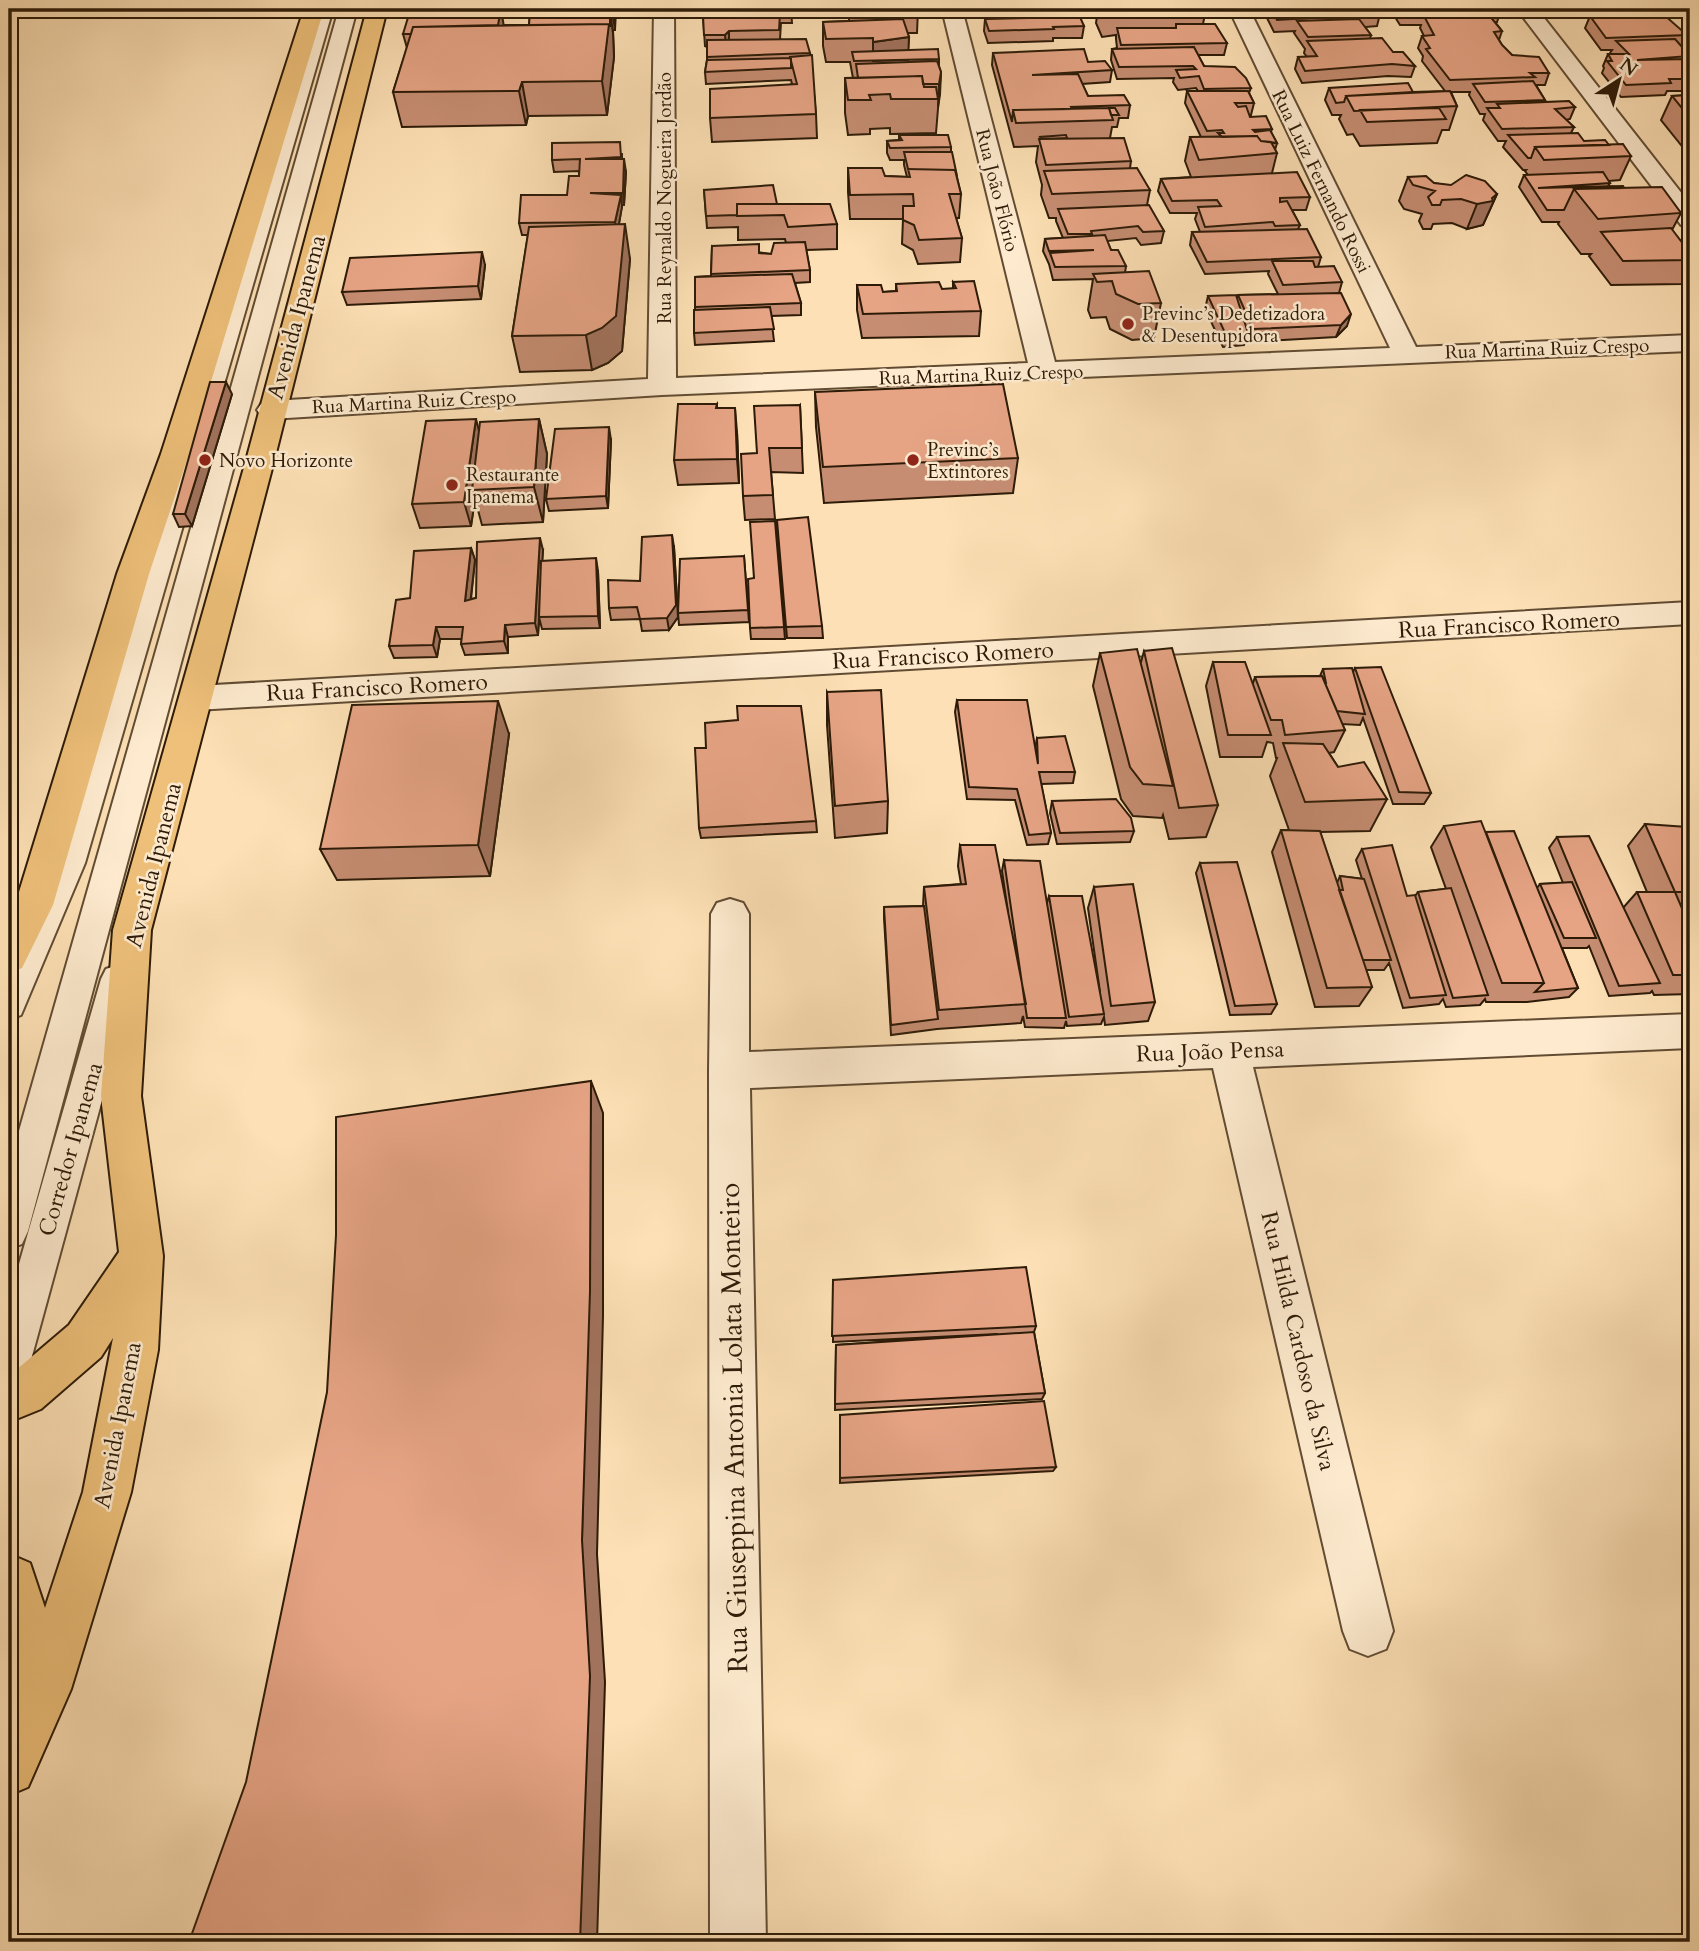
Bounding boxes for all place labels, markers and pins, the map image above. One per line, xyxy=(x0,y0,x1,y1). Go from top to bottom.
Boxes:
place label: Previnc’s Dedetizadora & Desentupidora xyxy=(1142,301,1325,349)
marker: Previnc’s Dedetizadora & Desentupidora xyxy=(1120,316,1136,332)
place label: Previnc’s Extintores xyxy=(927,437,1009,485)
place label: Novo Horizonte xyxy=(219,448,353,474)
marker: Novo Horizonte xyxy=(197,452,213,468)
marker: Previnc’s Extintores xyxy=(905,452,921,468)
place label: Restaurante Ipanema xyxy=(466,462,559,510)
marker: Restaurante Ipanema xyxy=(444,477,460,493)

